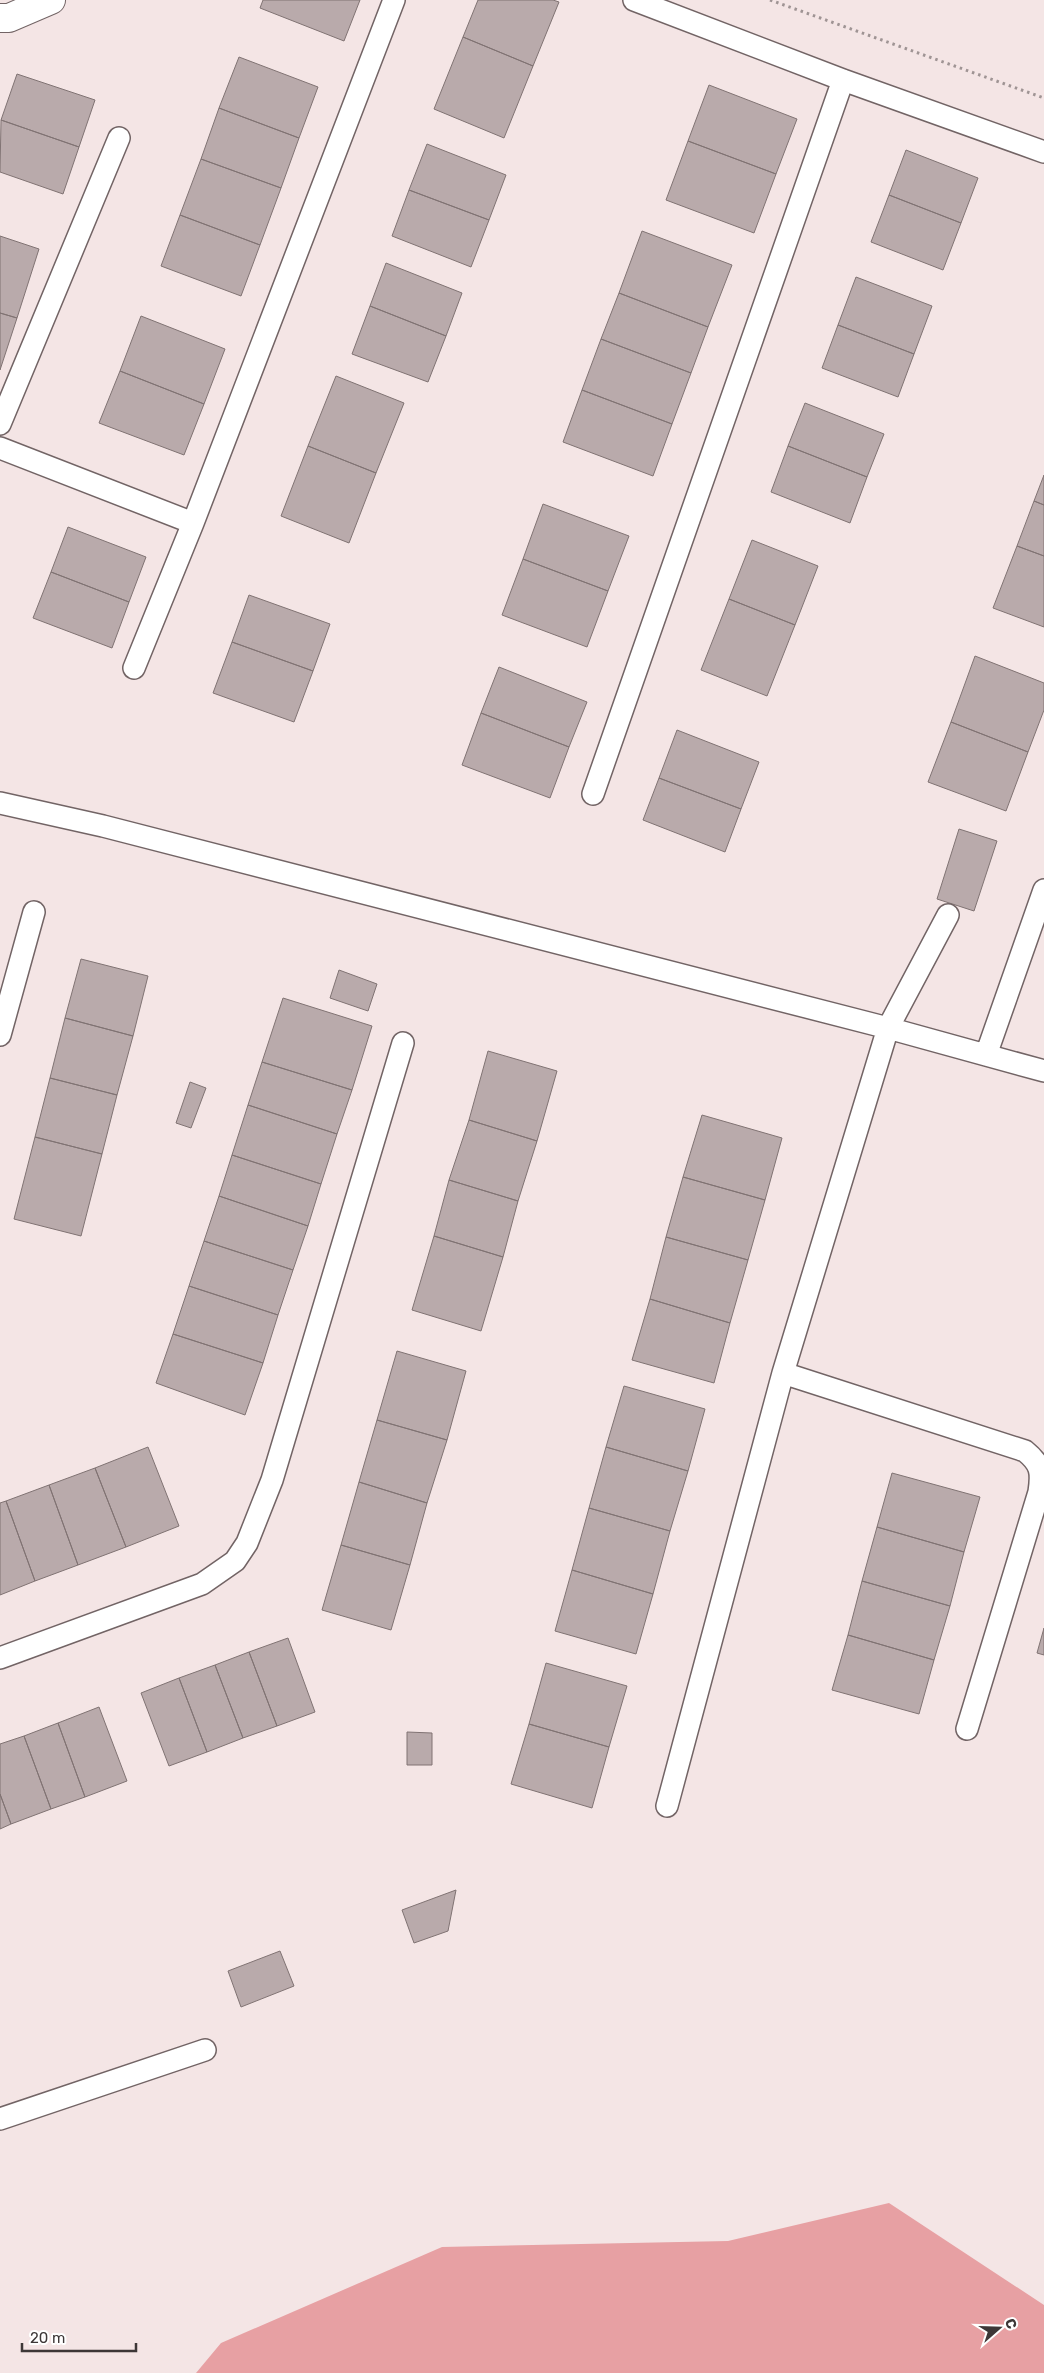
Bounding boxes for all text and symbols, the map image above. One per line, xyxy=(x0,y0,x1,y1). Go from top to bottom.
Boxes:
north arrow xyxy=(974,2303,1024,2353)
text: С xyxy=(1001,2316,1020,2331)
scale bar xyxy=(22,2320,136,2352)
text: 20 m xyxy=(30,2329,65,2347)

